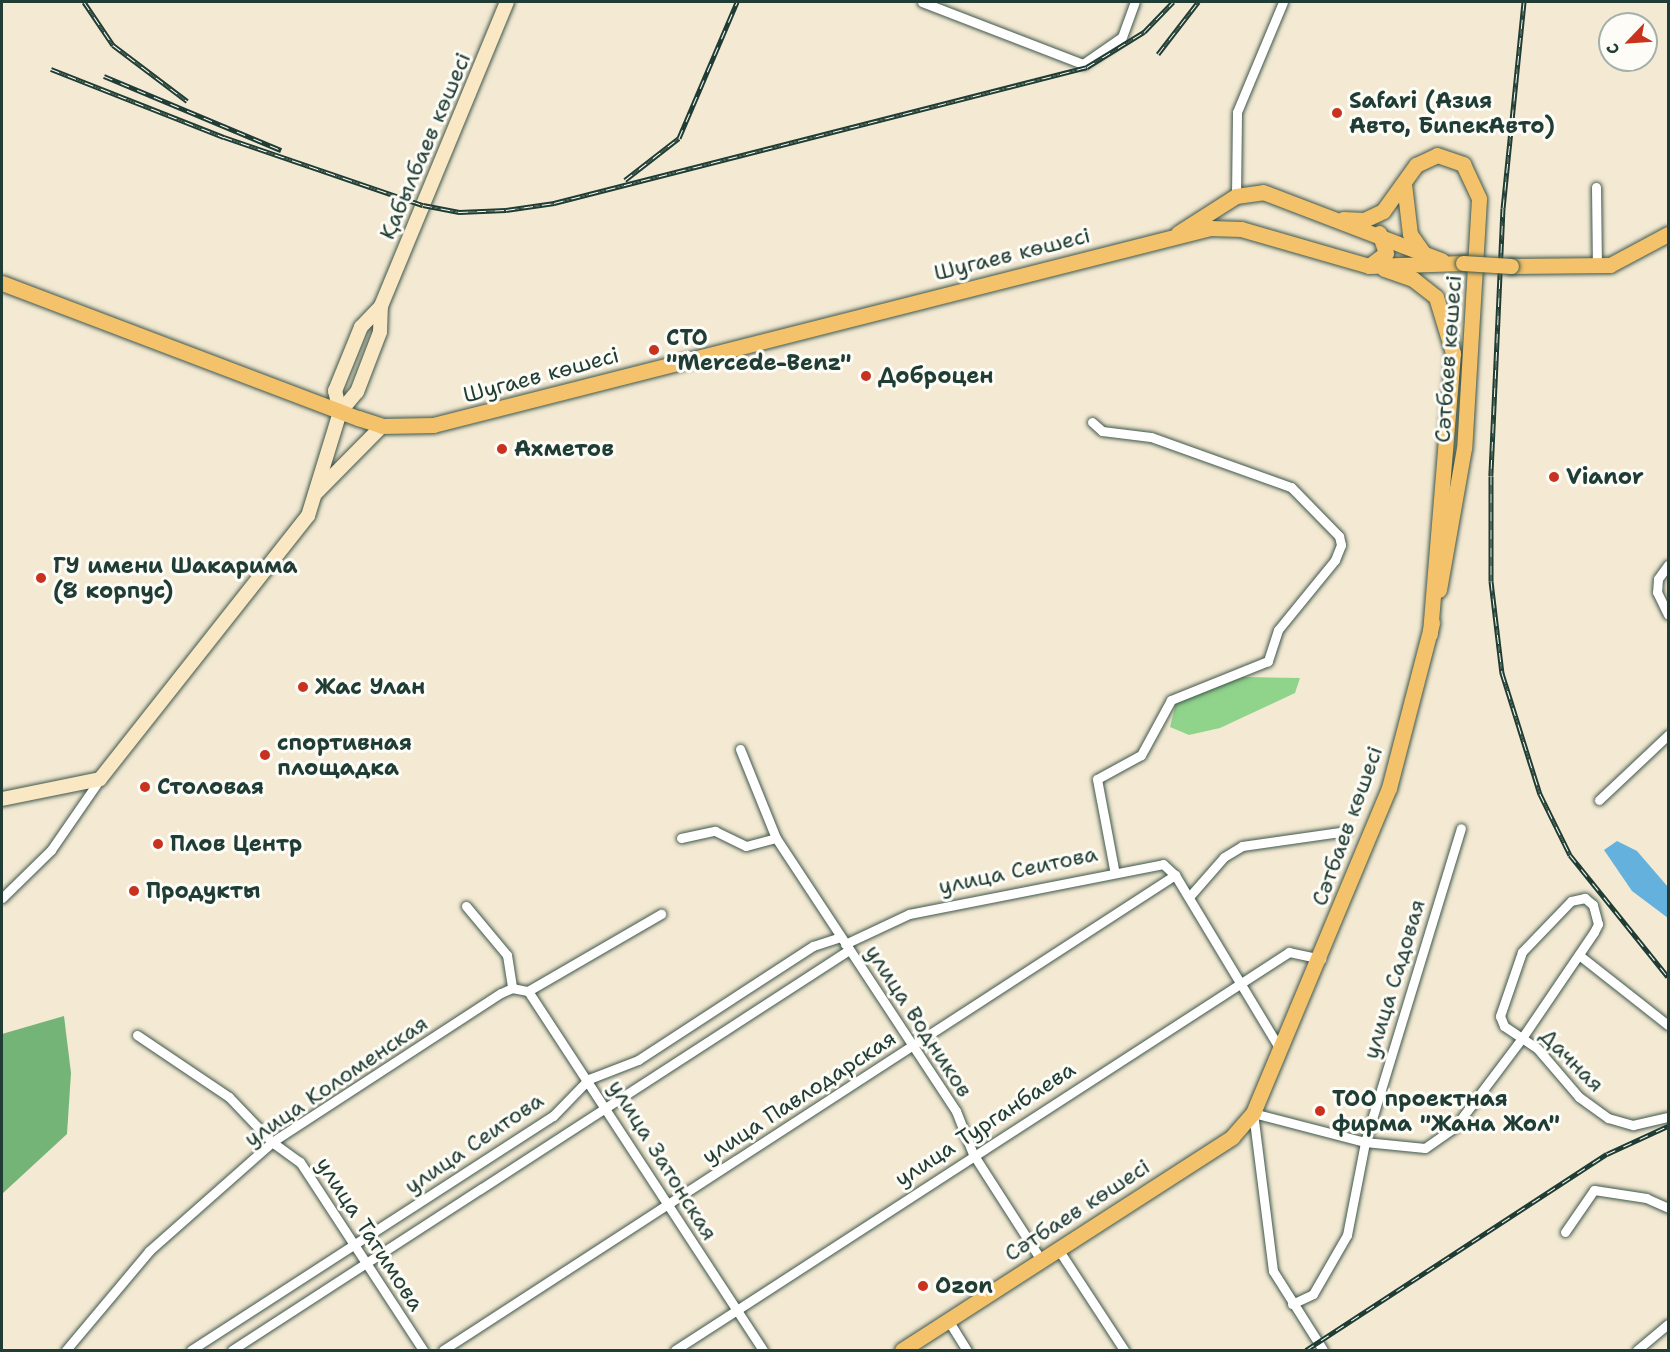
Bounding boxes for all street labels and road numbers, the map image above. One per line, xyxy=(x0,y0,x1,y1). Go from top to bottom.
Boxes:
street label: Қабылбаев көшесі xyxy=(374,49,476,243)
street label: Шугаев көшесі xyxy=(931,222,1093,286)
street label: Сәтбаев көшесі xyxy=(1429,274,1467,444)
street label: Шугаев көшесі xyxy=(460,342,622,408)
street label: Сәтбаев көшесі xyxy=(1306,743,1388,909)
street label: улица Сеитова xyxy=(936,840,1100,900)
street label: улица Садовая xyxy=(1357,896,1431,1062)
street label: улица Водников xyxy=(860,940,978,1102)
street label: улица Коломенская xyxy=(239,1010,433,1152)
street label: Дачная xyxy=(1534,1022,1610,1098)
street label: улица Павлодарская xyxy=(697,1024,901,1170)
street label: улица Турганбаева xyxy=(890,1056,1080,1192)
street label: улица Затонская xyxy=(603,1075,723,1245)
street label: улица Сеитова xyxy=(400,1087,548,1199)
street label: улица Татимова xyxy=(310,1152,430,1316)
street label: Сәтбаев көшесі xyxy=(999,1153,1155,1267)

